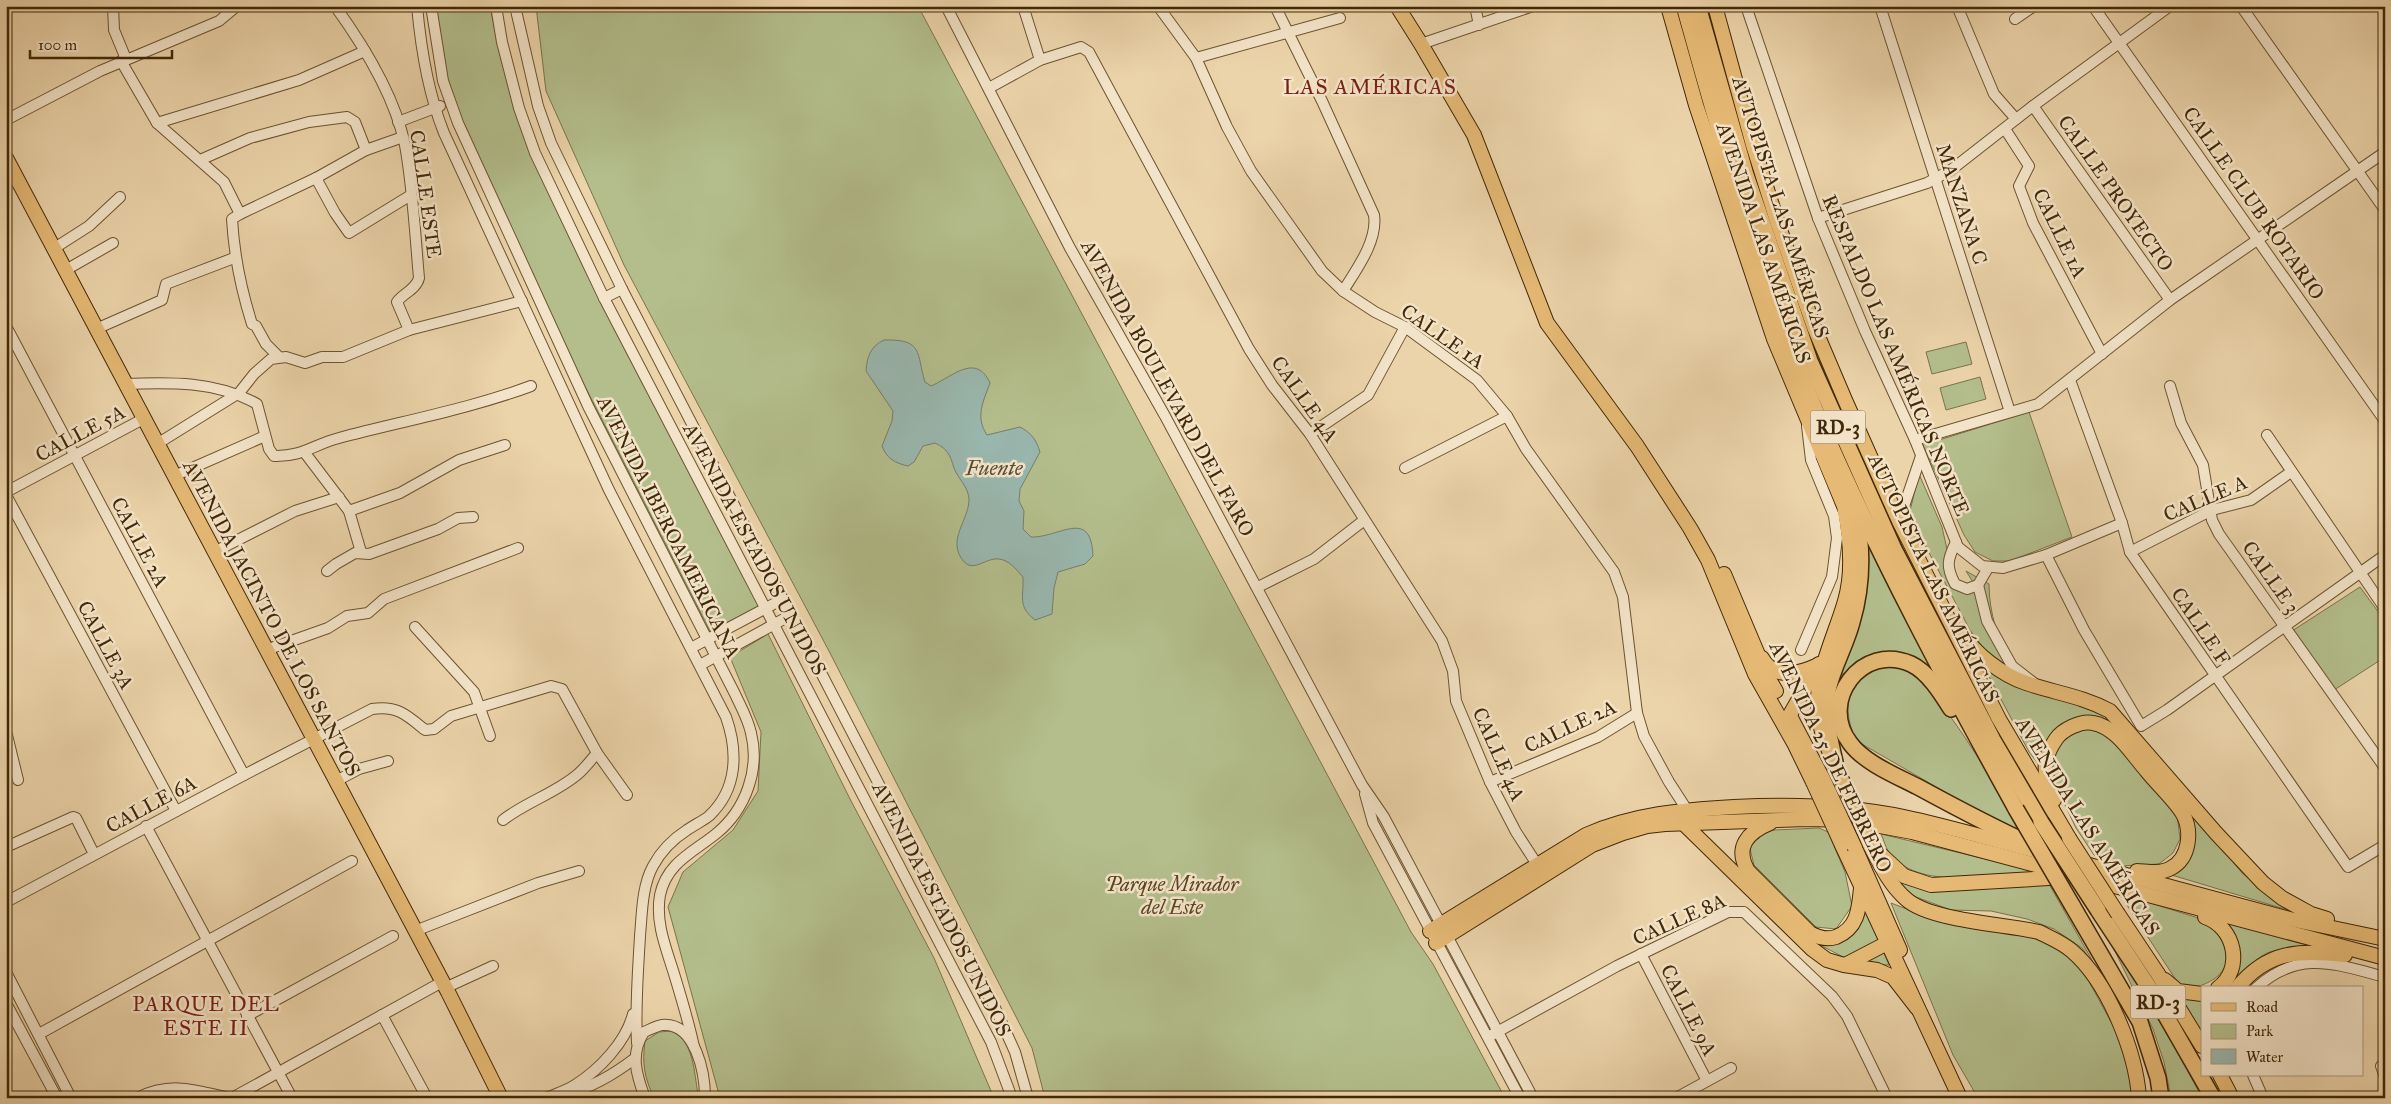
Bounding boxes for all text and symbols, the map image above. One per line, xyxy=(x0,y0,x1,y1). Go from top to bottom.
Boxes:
scale bar xyxy=(30,28,172,60)
text: 100 m xyxy=(38,36,78,54)
street label: AUTOPISTA LAS AMÉRICAS xyxy=(1727,71,1837,341)
district label: LAS AMÉRICAS xyxy=(1283,73,1457,100)
street label: CALLE CLUB ROTARIO xyxy=(2178,102,2330,304)
street label: CALLE PROYECTO xyxy=(2053,110,2179,276)
street label: AVENIDA LAS AMÉRICAS xyxy=(1711,118,1818,367)
street label: CALLE ESTE xyxy=(405,128,447,260)
street label: MANZANA C xyxy=(1931,141,1993,267)
street label: CALLE 1A xyxy=(2028,184,2092,282)
street label: RESPALDO LAS AMÉRICAS NORTE xyxy=(1817,190,1977,519)
street label: AVENIDA BOULEVARD DEL FARO xyxy=(1076,235,1260,541)
street label: CALLE 1A xyxy=(1397,298,1490,374)
street label: CALLE 4A xyxy=(1267,351,1344,447)
street label: AVENIDA IBEROAMERICANA xyxy=(592,391,746,663)
street label: CALLE 5A xyxy=(31,399,129,467)
road number: RD-3 xyxy=(1810,411,1866,444)
street label: AVENIDA ESTADOS UNIDOS xyxy=(678,418,832,679)
street label: AUTOPISTA LAS AMÉRICAS xyxy=(1863,448,2007,706)
street label: AVENIDA JACINTO DE LOS SANTOS xyxy=(177,455,366,781)
water label: Fuente xyxy=(965,455,1024,481)
street label: CALLE A xyxy=(2159,469,2251,526)
street label: CALLE 2A xyxy=(106,493,174,592)
street label: CALLE 3 xyxy=(2237,536,2305,618)
street label: CALLE F xyxy=(2166,583,2236,669)
street label: CALLE 3A xyxy=(73,597,140,694)
street label: AVENIDA 25 DE FEBRERO xyxy=(1764,637,1898,877)
street label: CALLE 2A xyxy=(1520,694,1620,758)
street label: CALLE 4A xyxy=(1468,703,1530,805)
street label: AVENIDA LAS AMÉRICAS xyxy=(2010,710,2167,940)
street label: CALLE 6A xyxy=(102,770,201,838)
street label: AVENIDA ESTADOS UNIDOS xyxy=(867,777,1017,1040)
park label: Parque Mirador del Este xyxy=(1105,872,1240,919)
street label: CALLE 8A xyxy=(1629,888,1730,950)
street label: CALLE 9A xyxy=(1656,960,1723,1060)
road number: RD-3 xyxy=(2130,986,2186,1019)
legend xyxy=(2201,986,2364,1076)
district label: PARQUE DEL ESTE II xyxy=(132,991,280,1041)
text: Road xyxy=(2246,998,2278,1016)
text: Park xyxy=(2246,1022,2273,1040)
text: Water xyxy=(2246,1048,2283,1066)

